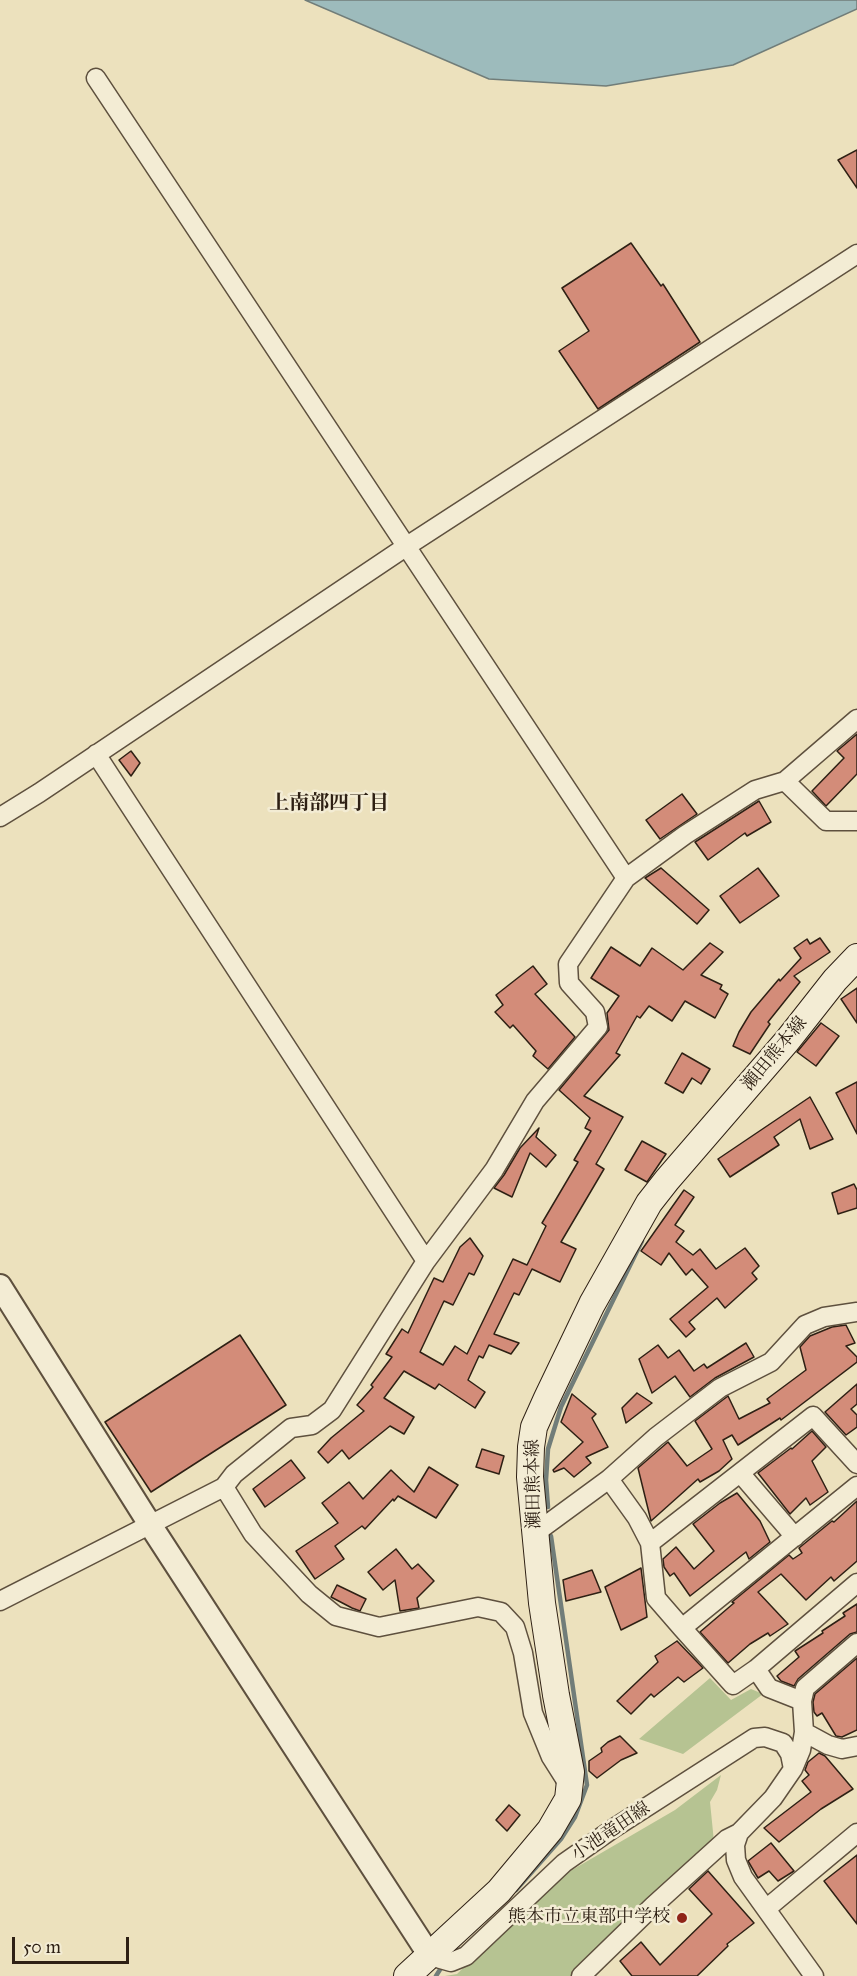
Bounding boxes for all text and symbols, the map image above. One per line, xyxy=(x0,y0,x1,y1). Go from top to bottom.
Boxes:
district label: 上南部四丁目 xyxy=(269,792,389,816)
street label: 瀬田熊本線 xyxy=(738,1013,812,1095)
street label: 瀬田熊本線 xyxy=(522,1439,546,1529)
street label: 小池竜田線 xyxy=(568,1798,654,1866)
place label: 熊本市立東部中学校 xyxy=(508,1907,670,1929)
marker: 熊本市立東部中学校 xyxy=(675,1911,689,1925)
scale bar xyxy=(15,1925,132,1963)
text: 50 m xyxy=(23,1936,61,1958)

